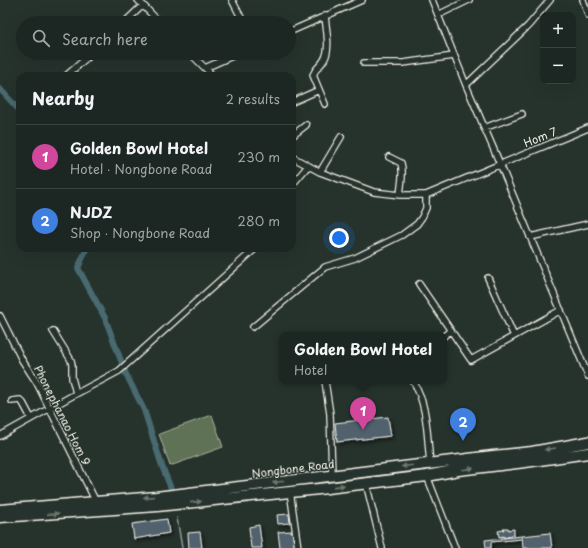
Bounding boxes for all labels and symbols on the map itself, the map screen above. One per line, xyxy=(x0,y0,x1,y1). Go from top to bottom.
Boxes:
street label: Hom 7 xyxy=(521,123,559,151)
your location xyxy=(329,228,349,248)
street label: Phonephanao Hom 9 xyxy=(30,362,96,468)
pin: 1 xyxy=(350,397,376,430)
pin: 2 xyxy=(450,408,476,441)
one-way arrow xyxy=(544,447,556,453)
street label: Nongbone Road xyxy=(251,454,335,482)
one-way arrow xyxy=(401,463,413,469)
one-way arrow xyxy=(462,466,474,472)
one-way arrow xyxy=(272,479,284,485)
one-way arrow xyxy=(333,483,346,489)
one-way arrow xyxy=(143,494,155,501)
one-way arrow xyxy=(190,498,202,505)
one-way arrow xyxy=(47,510,59,517)

